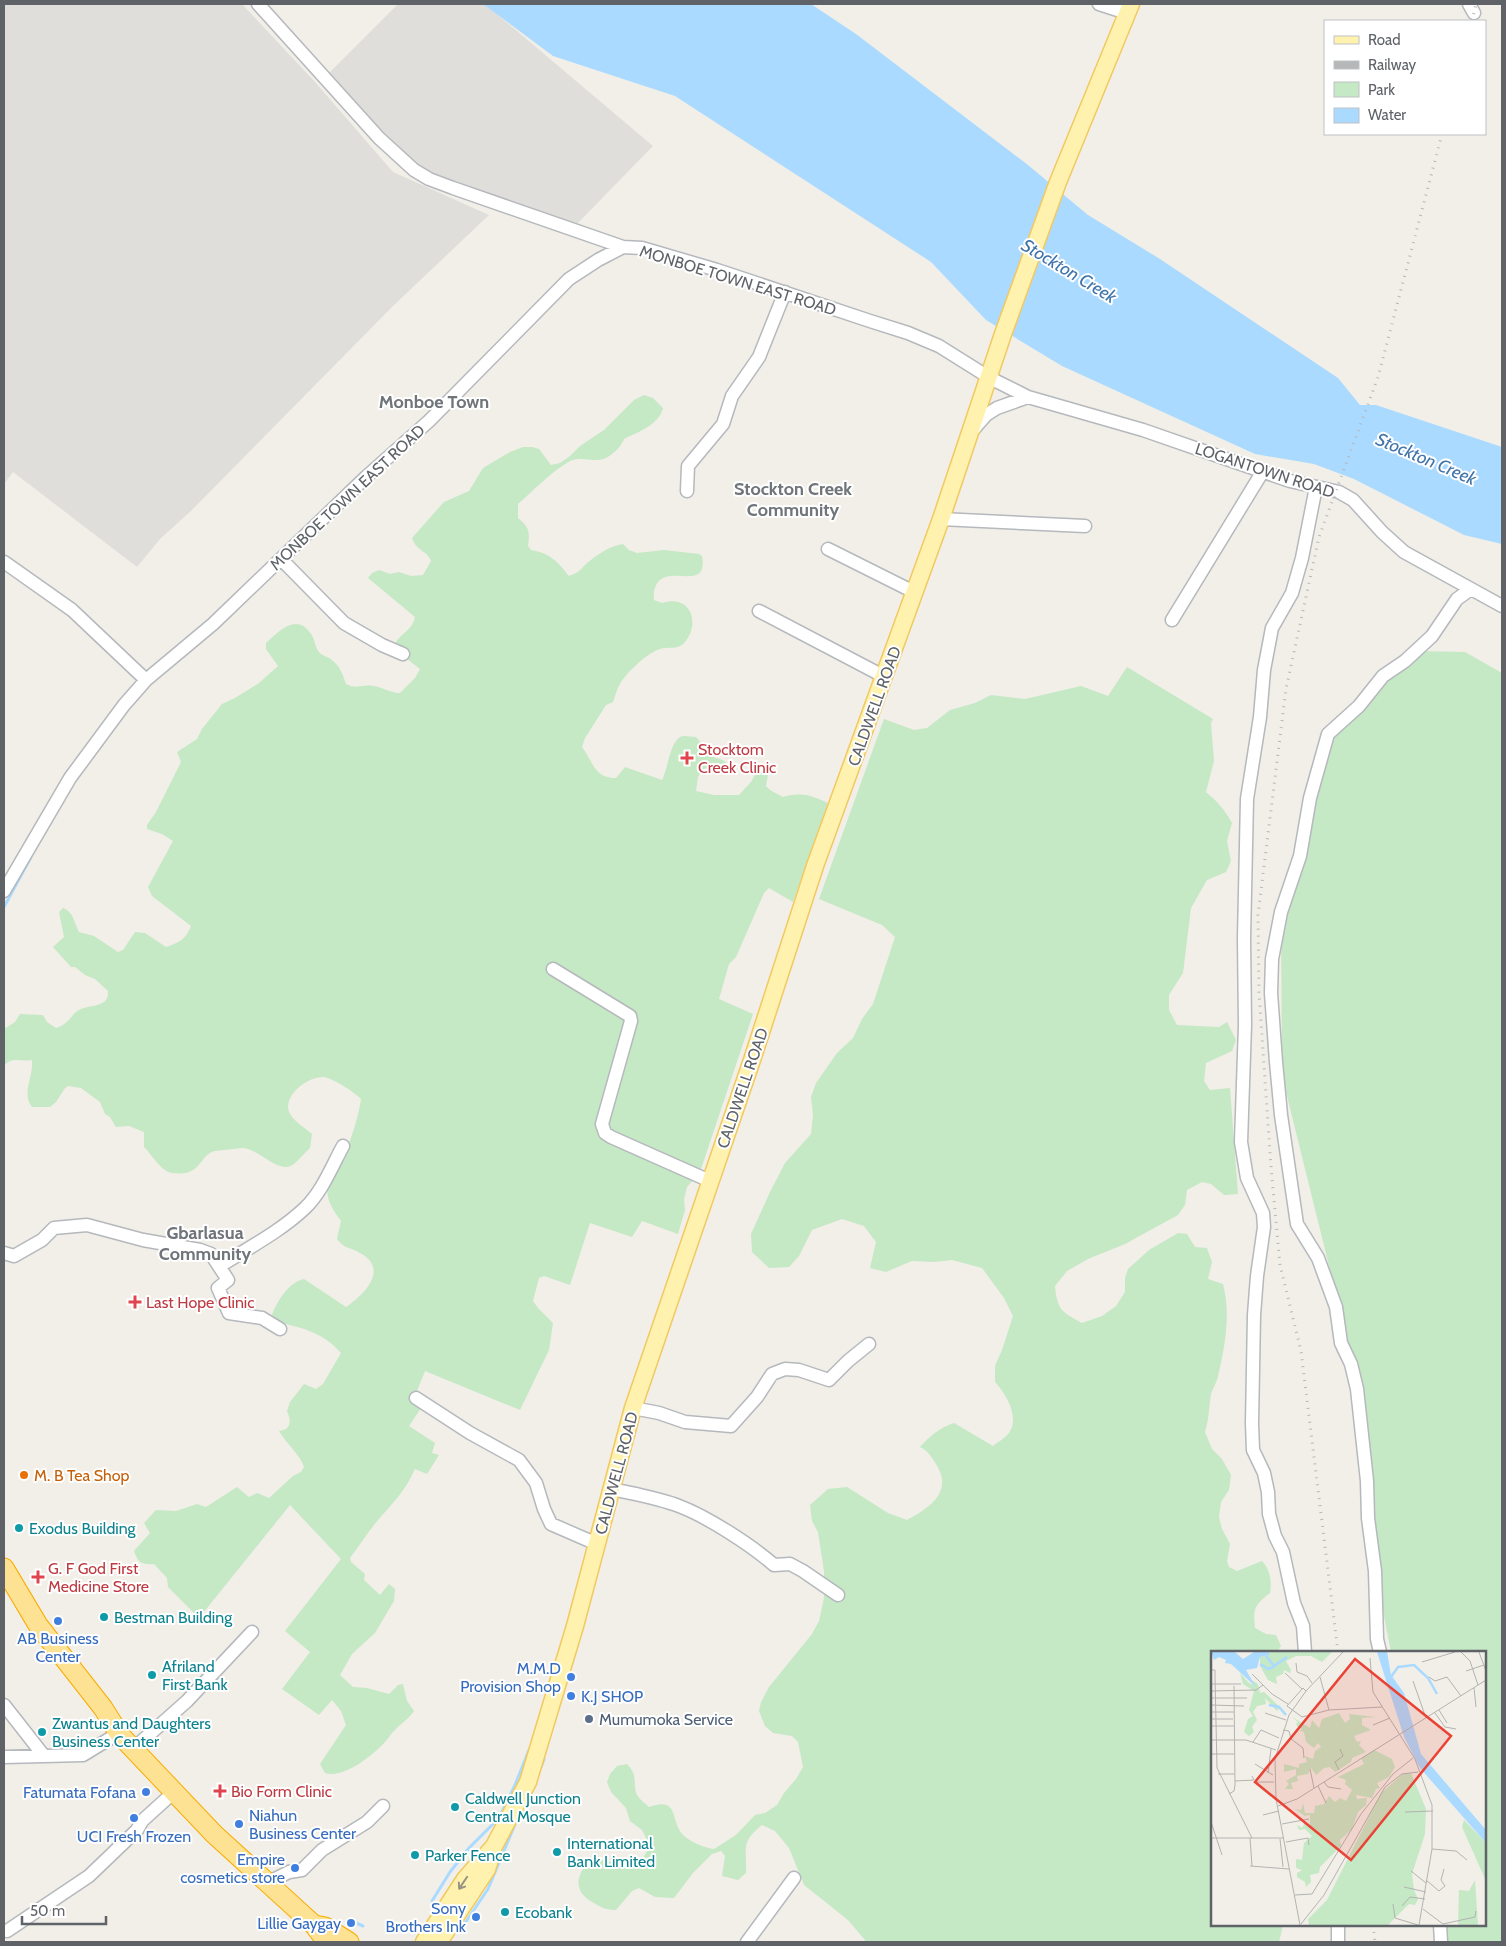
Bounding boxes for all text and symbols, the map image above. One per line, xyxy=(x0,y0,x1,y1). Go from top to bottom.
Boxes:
legend xyxy=(1324,20,1486,135)
text: Road xyxy=(1368,31,1401,49)
text: Railway xyxy=(1368,56,1417,74)
text: Park xyxy=(1368,81,1395,99)
text: Water xyxy=(1368,106,1406,124)
water label: Stockton Creek xyxy=(1018,234,1122,309)
street label: MONBOE TOWN EAST ROAD xyxy=(637,241,838,319)
district label: Monboe Town xyxy=(379,391,489,413)
street label: MONBOE TOWN EAST ROAD xyxy=(266,421,429,574)
water label: Stockton Creek xyxy=(1373,428,1481,491)
street label: LOGANTOWN ROAD xyxy=(1193,439,1337,502)
district label: Stockton Creek Community xyxy=(734,478,852,521)
street label: CALDWELL ROAD xyxy=(844,644,905,769)
place label: Stocktom Creek Clinic xyxy=(698,740,776,777)
marker: Stocktom Creek Clinic xyxy=(680,751,694,765)
street label: CALDWELL ROAD xyxy=(713,1025,772,1151)
district label: Gbarlasua Community xyxy=(159,1222,251,1265)
place label: Last Hope Clinic xyxy=(146,1293,255,1312)
marker: Last Hope Clinic xyxy=(128,1295,142,1309)
street label: CALDWELL ROAD xyxy=(591,1410,642,1537)
place label: M. B Tea Shop xyxy=(34,1466,130,1485)
marker: M. B Tea Shop xyxy=(18,1469,30,1481)
place label: Exodus Building xyxy=(29,1519,137,1538)
marker: Exodus Building xyxy=(13,1522,25,1534)
place label: G. F God First Medicine Store xyxy=(48,1559,149,1596)
marker: G. F God First Medicine Store xyxy=(32,1571,44,1583)
place label: Bestman Building xyxy=(114,1608,233,1627)
marker: Bestman Building xyxy=(98,1611,110,1623)
marker: AB Business Center xyxy=(52,1615,64,1627)
place label: AB Business Center xyxy=(17,1629,99,1666)
inset map xyxy=(1211,1651,1486,1926)
place label: Afriland First Bank xyxy=(162,1657,228,1694)
place label: M.M.D Provision Shop xyxy=(460,1659,561,1696)
marker: Afriland First Bank xyxy=(146,1669,158,1681)
marker: M.M.D Provision Shop xyxy=(565,1671,577,1683)
place label: K.J SHOP xyxy=(581,1687,643,1706)
marker: K.J SHOP xyxy=(565,1690,577,1702)
place label: Mumumoka Service xyxy=(599,1710,733,1729)
marker: Mumumoka Service xyxy=(583,1713,595,1725)
place label: Zwantus and Daughters Business Center xyxy=(52,1714,211,1751)
marker: Zwantus and Daughters Business Center xyxy=(36,1726,48,1738)
place label: Bio Form Clinic xyxy=(231,1782,332,1801)
place label: Fatumata Fofana xyxy=(23,1783,136,1802)
marker: Bio Form Clinic xyxy=(213,1784,227,1798)
marker: Fatumata Fofana xyxy=(140,1786,152,1798)
place label: Caldwell Junction Central Mosque xyxy=(465,1789,581,1826)
marker: Caldwell Junction Central Mosque xyxy=(449,1801,461,1813)
place label: Niahun Business Center xyxy=(249,1806,357,1843)
marker: UCI Fresh Frozen xyxy=(128,1812,140,1824)
marker: Niahun Business Center xyxy=(233,1818,245,1830)
place label: UCI Fresh Frozen xyxy=(77,1827,191,1846)
place label: International Bank Limited xyxy=(567,1834,655,1871)
place label: Parker Fence xyxy=(425,1846,510,1865)
marker: International Bank Limited xyxy=(551,1846,563,1858)
marker: Parker Fence xyxy=(409,1849,421,1861)
place label: Empire cosmetics store xyxy=(180,1850,285,1887)
marker: Empire cosmetics store xyxy=(289,1862,301,1874)
one-way arrow xyxy=(458,1876,468,1890)
scale bar xyxy=(22,1894,106,1926)
place label: Sony Brothers Ink xyxy=(385,1899,467,1936)
text: 50 m xyxy=(30,1902,65,1920)
place label: Ecobank xyxy=(515,1903,573,1922)
marker: Ecobank xyxy=(499,1906,511,1918)
marker: Sony Brothers Ink xyxy=(470,1911,482,1923)
place label: Lillie Gaygay xyxy=(257,1914,341,1933)
marker: Lillie Gaygay xyxy=(345,1917,357,1929)

